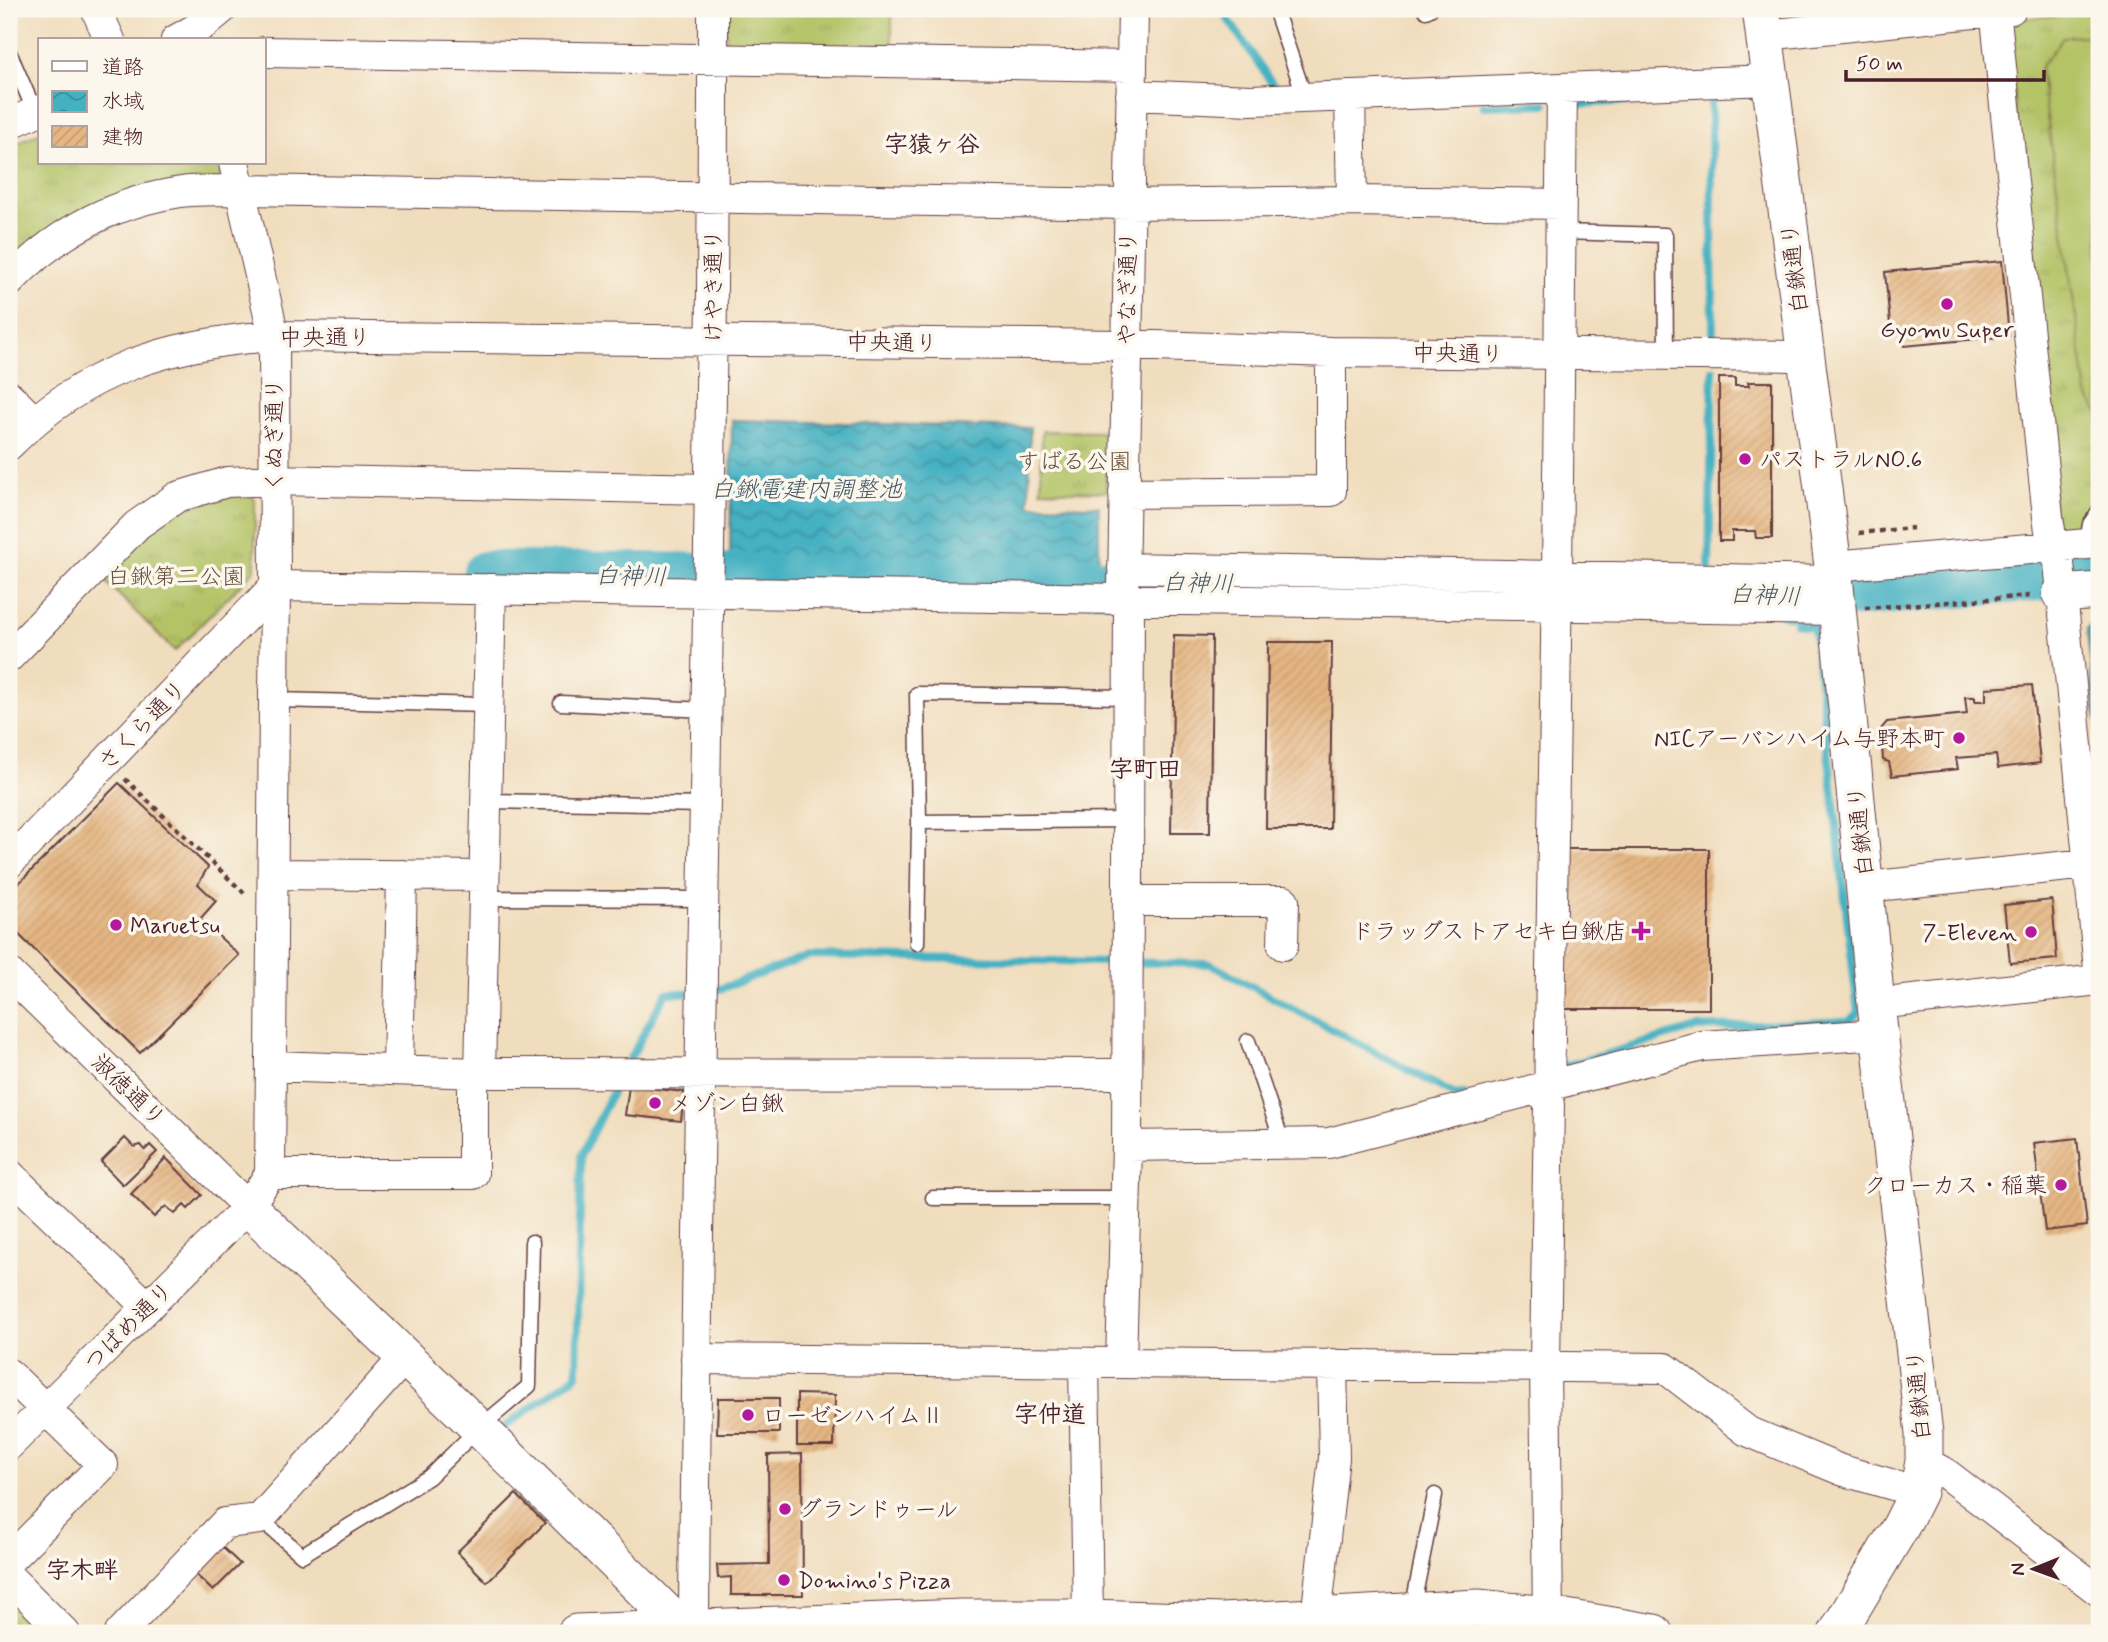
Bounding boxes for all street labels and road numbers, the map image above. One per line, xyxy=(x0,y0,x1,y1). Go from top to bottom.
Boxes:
street label: 白鍬通り xyxy=(1775,220,1816,315)
street label: けやき通り xyxy=(700,229,730,344)
street label: やなぎ通り xyxy=(1113,230,1145,346)
street label: 中央通り xyxy=(279,324,371,354)
street label: 中央通り xyxy=(846,328,938,360)
street label: 中央通り xyxy=(1412,339,1504,371)
street label: くぬぎ通り xyxy=(261,378,291,493)
street label: さくら通り xyxy=(93,675,194,778)
street label: 白鍬通り xyxy=(1842,783,1882,878)
street label: 淑徳通り xyxy=(84,1049,171,1134)
street label: つばめ通り xyxy=(78,1276,181,1379)
street label: 白鍬通り xyxy=(1901,1348,1939,1442)

